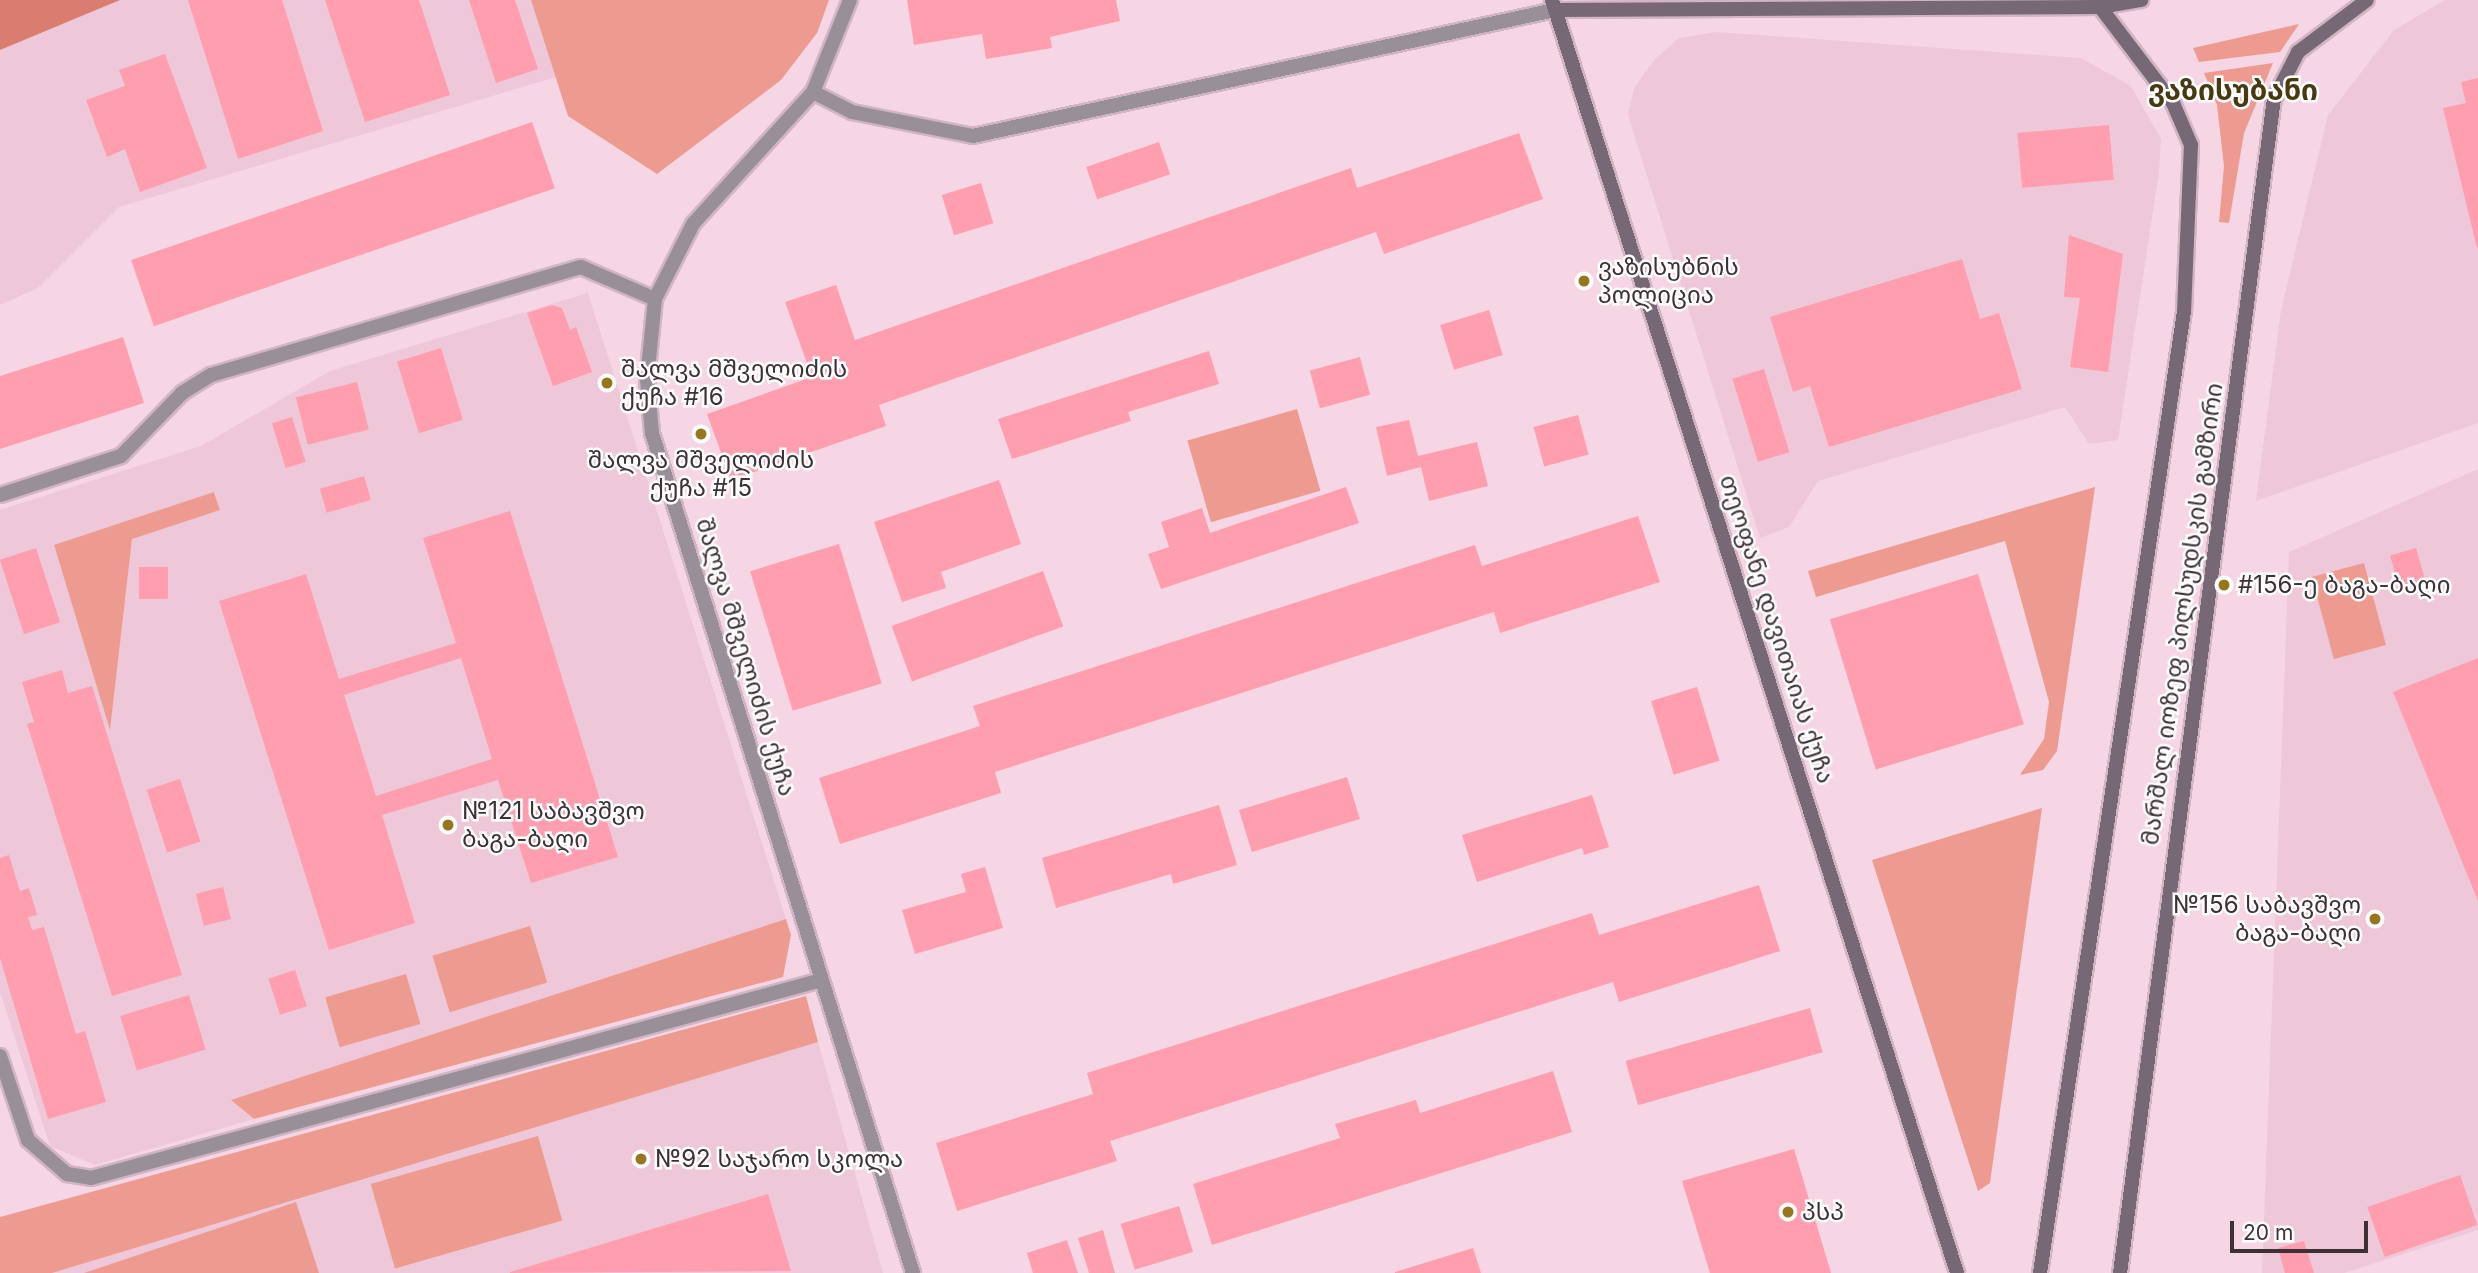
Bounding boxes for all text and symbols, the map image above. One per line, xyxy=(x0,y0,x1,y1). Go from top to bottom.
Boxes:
district label: ვაზისუბანი xyxy=(2148,73,2318,107)
place label: ვაზისუბნის პოლიცია xyxy=(1598,253,1739,309)
marker: ვაზისუბნის პოლიცია xyxy=(1576,273,1592,289)
place label: შალვა მშველიძის ქუჩა #16 xyxy=(621,355,847,411)
marker: შალვა მშველიძის ქუჩა #16 xyxy=(599,375,615,391)
street label: მარშალ იოზეფ პილსუდსკის გამზირი xyxy=(2135,381,2229,847)
marker: შალვა მშველიძის ქუჩა #15 xyxy=(693,426,709,442)
place label: შალვა მშველიძის ქუჩა #15 xyxy=(588,446,814,502)
street label: თეოფანე დავითაიას ქუჩა xyxy=(1713,471,1841,787)
street label: შალვა მშველიძის ქუჩა xyxy=(690,515,802,799)
place label: #156-ე ბაგა-ბაღი xyxy=(2238,571,2450,599)
marker: #156-ე ბაგა-ბაღი xyxy=(2216,577,2232,593)
place label: №121 საბავშვო ბაგა-ბაღი xyxy=(462,797,645,853)
marker: №121 საბავშვო ბაგა-ბაღი xyxy=(440,817,456,833)
place label: №156 საბავშვო ბაგა-ბაღი xyxy=(2173,891,2361,947)
marker: №156 საბავშვო ბაგა-ბაღი xyxy=(2367,911,2383,927)
place label: №92 საჯარო სკოლა xyxy=(655,1145,903,1173)
marker: №92 საჯარო სკოლა xyxy=(633,1151,649,1167)
place label: პსპ xyxy=(1802,1198,1844,1226)
marker: პსპ xyxy=(1780,1204,1796,1220)
scale bar xyxy=(2233,1206,2371,1250)
text: 20 m xyxy=(2243,1220,2293,1245)

